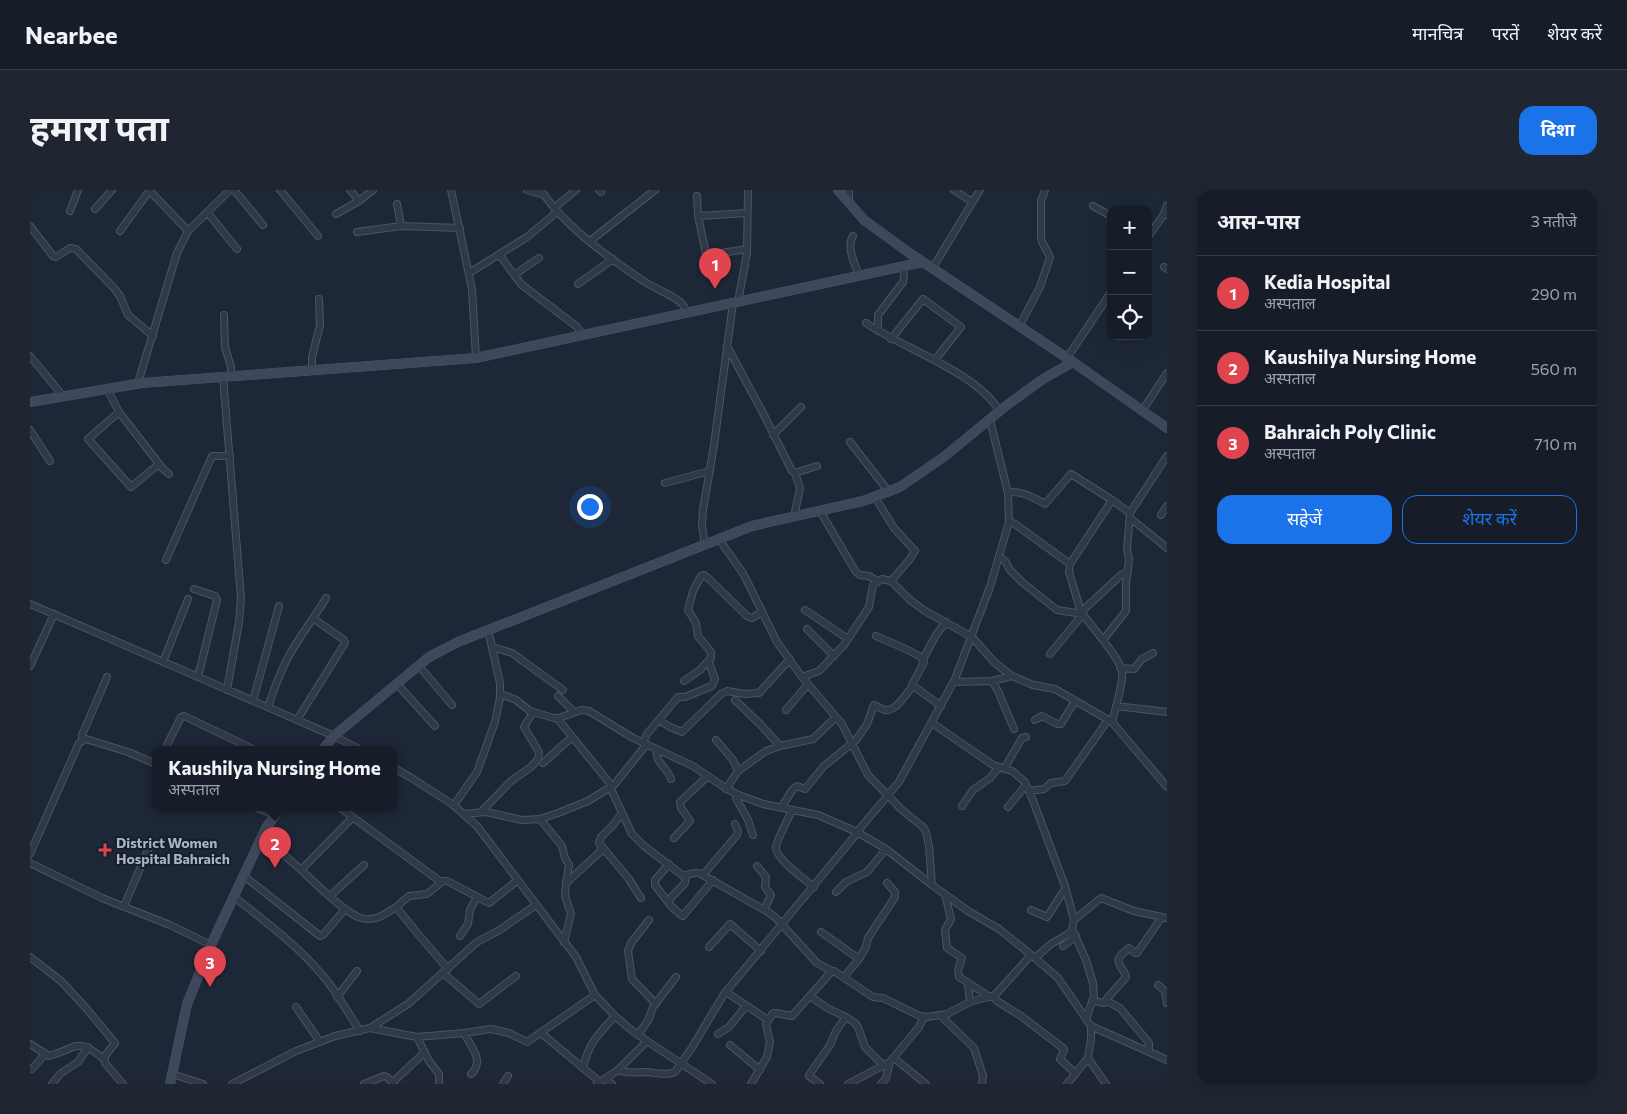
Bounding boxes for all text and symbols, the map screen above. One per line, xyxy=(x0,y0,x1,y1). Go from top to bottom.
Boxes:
text: Nearbee xyxy=(25,20,118,49)
text: मानचित्र xyxy=(1412,22,1463,44)
text: परतें xyxy=(1491,22,1519,44)
text: शेयर करें xyxy=(1547,22,1602,44)
text: हमारा पता xyxy=(30,105,169,148)
button: दिशा xyxy=(1519,106,1597,155)
map controls xyxy=(1107,205,1152,340)
button: + xyxy=(1107,205,1152,250)
text: आस-पास xyxy=(1217,208,1300,233)
text: 3 नतीजे xyxy=(1531,211,1577,230)
pin: 1 xyxy=(699,248,731,289)
button: − xyxy=(1107,250,1152,295)
text: Kedia Hospital xyxy=(1264,270,1391,293)
text: 1 xyxy=(1229,284,1237,303)
text: 290 m xyxy=(1531,284,1577,303)
text: अस्पताल xyxy=(1264,293,1316,312)
button: locate xyxy=(1107,295,1152,340)
text: Kaushilya Nursing Home xyxy=(1264,345,1476,368)
text: 2 xyxy=(1228,359,1238,378)
text: 560 m xyxy=(1531,359,1577,378)
text: अस्पताल xyxy=(1264,368,1316,387)
text: Bahraich Poly Clinic xyxy=(1264,420,1436,443)
text: 3 xyxy=(1228,434,1238,453)
text: 710 m xyxy=(1534,434,1577,453)
text: अस्पताल xyxy=(1264,443,1316,462)
your location xyxy=(577,494,603,520)
button: सहेजें xyxy=(1217,495,1392,544)
button: शेयर करें xyxy=(1402,495,1577,544)
popup xyxy=(152,746,397,811)
text: Kaushilya Nursing Home xyxy=(168,756,381,779)
text: अस्पताल xyxy=(168,779,220,798)
pin: 2 xyxy=(259,827,291,868)
place label: District Women Hospital Bahraich xyxy=(116,834,230,867)
marker: District Women Hospital Bahraich xyxy=(98,843,112,857)
pin: 3 xyxy=(194,946,226,987)

